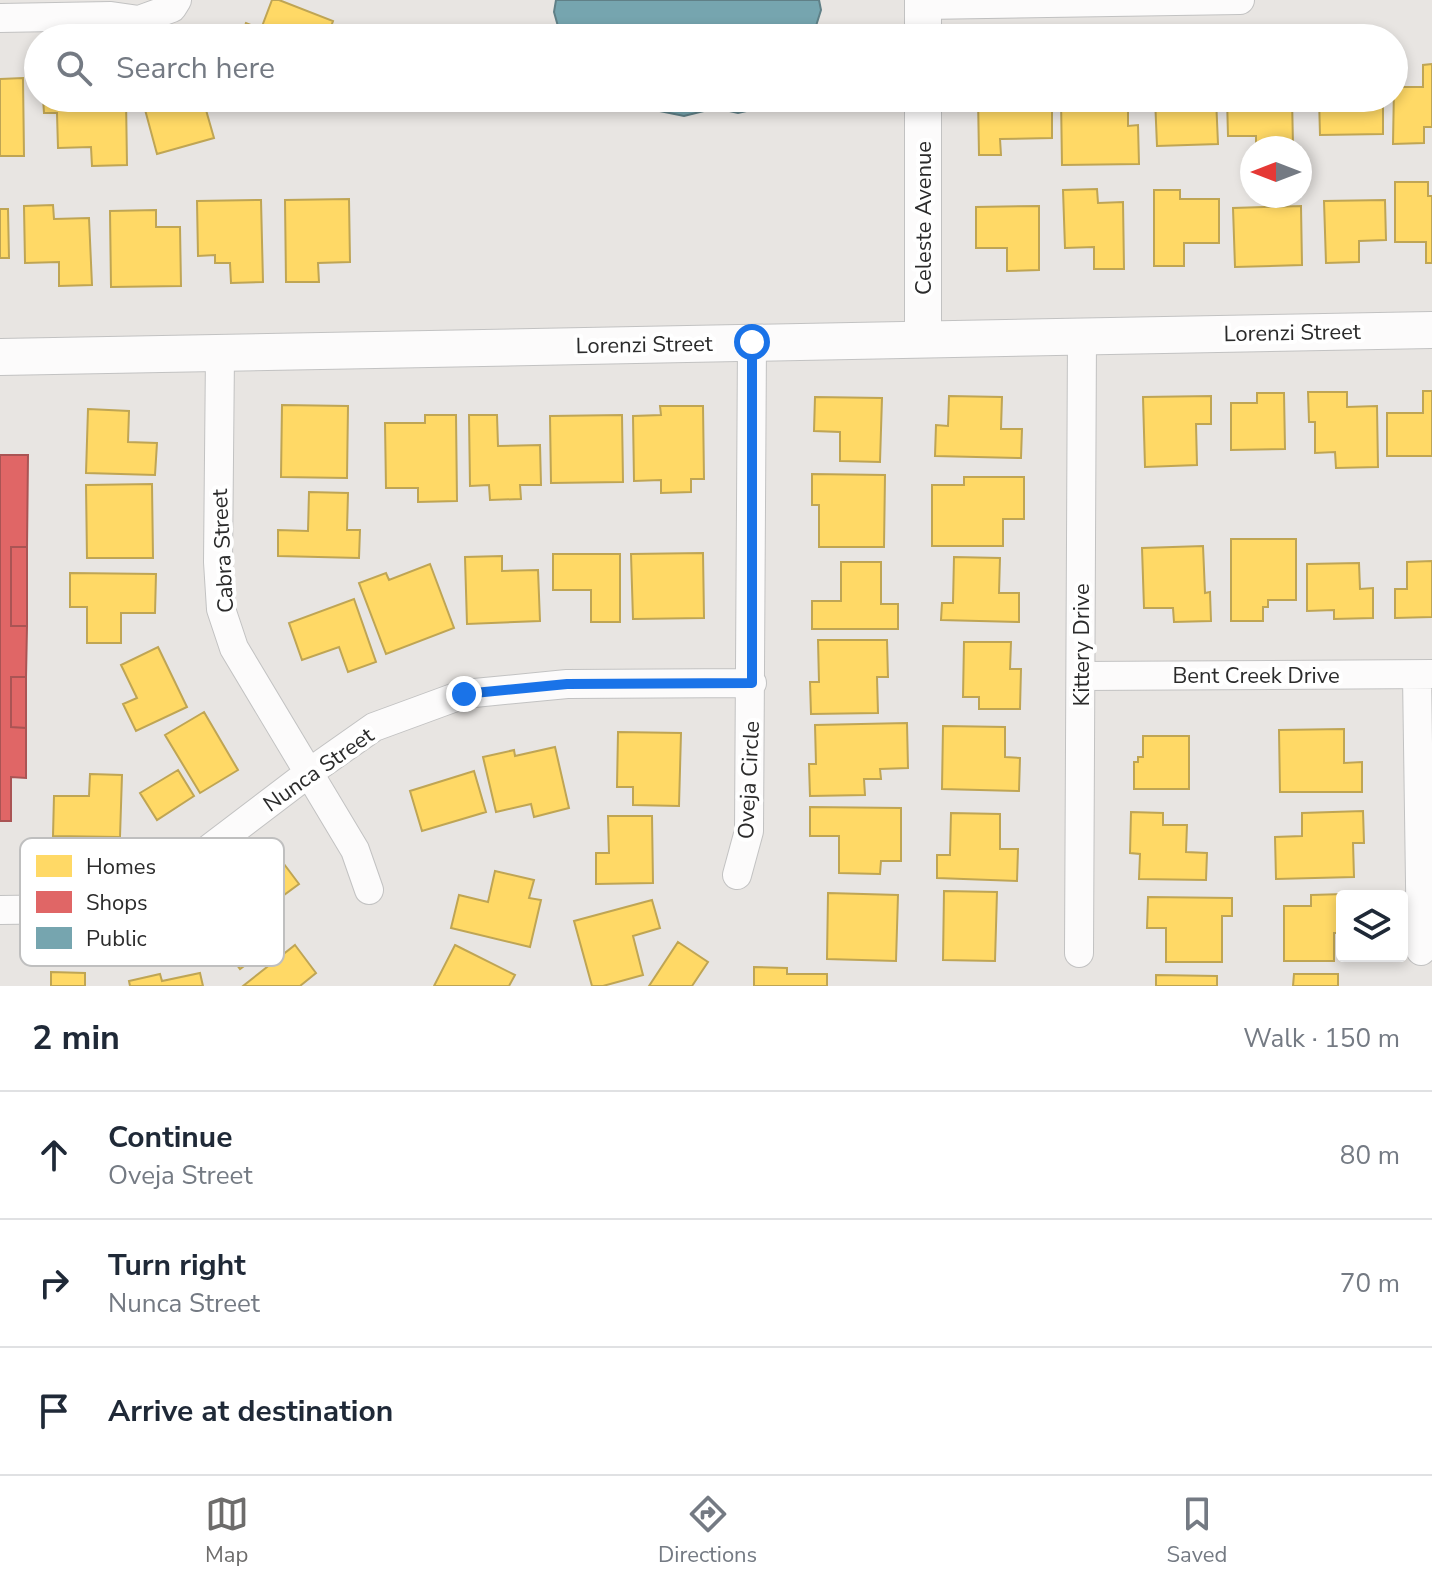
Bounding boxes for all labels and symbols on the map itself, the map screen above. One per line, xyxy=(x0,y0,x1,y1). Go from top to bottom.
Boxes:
north arrow xyxy=(1240,136,1312,208)
street label: Celeste Avenue xyxy=(909,141,939,295)
street label: Lorenzi Street xyxy=(1223,317,1361,349)
route start xyxy=(734,324,770,360)
street label: Lorenzi Street xyxy=(575,329,713,361)
street label: Cabra Street xyxy=(205,488,241,614)
street label: Kittery Drive xyxy=(1067,583,1097,707)
street label: Bent Creek Drive xyxy=(1172,661,1340,691)
route end xyxy=(446,676,482,712)
street label: Nunca Street xyxy=(257,720,380,819)
street label: Oveja Circle xyxy=(731,720,767,840)
legend xyxy=(20,838,284,966)
text: Homes xyxy=(86,852,156,882)
text: Shops xyxy=(86,888,148,918)
text: Public xyxy=(86,924,147,954)

